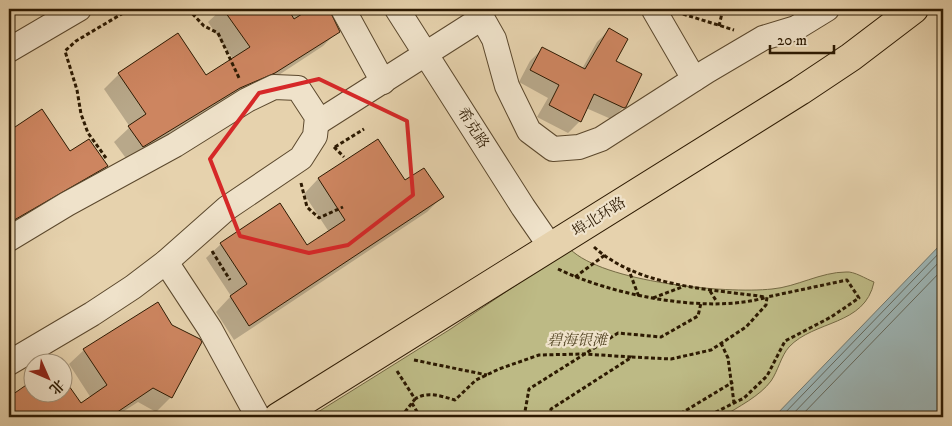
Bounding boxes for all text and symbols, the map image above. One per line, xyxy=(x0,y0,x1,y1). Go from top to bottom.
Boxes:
scale bar xyxy=(770,22,833,54)
text: 20 m xyxy=(777,31,807,50)
street label: 希克路 xyxy=(453,104,493,152)
street label: 埠北环路 xyxy=(569,193,629,241)
park label: 碧海银滩 xyxy=(547,331,609,350)
north arrow xyxy=(22,354,72,404)
text: 北 xyxy=(45,375,68,398)

